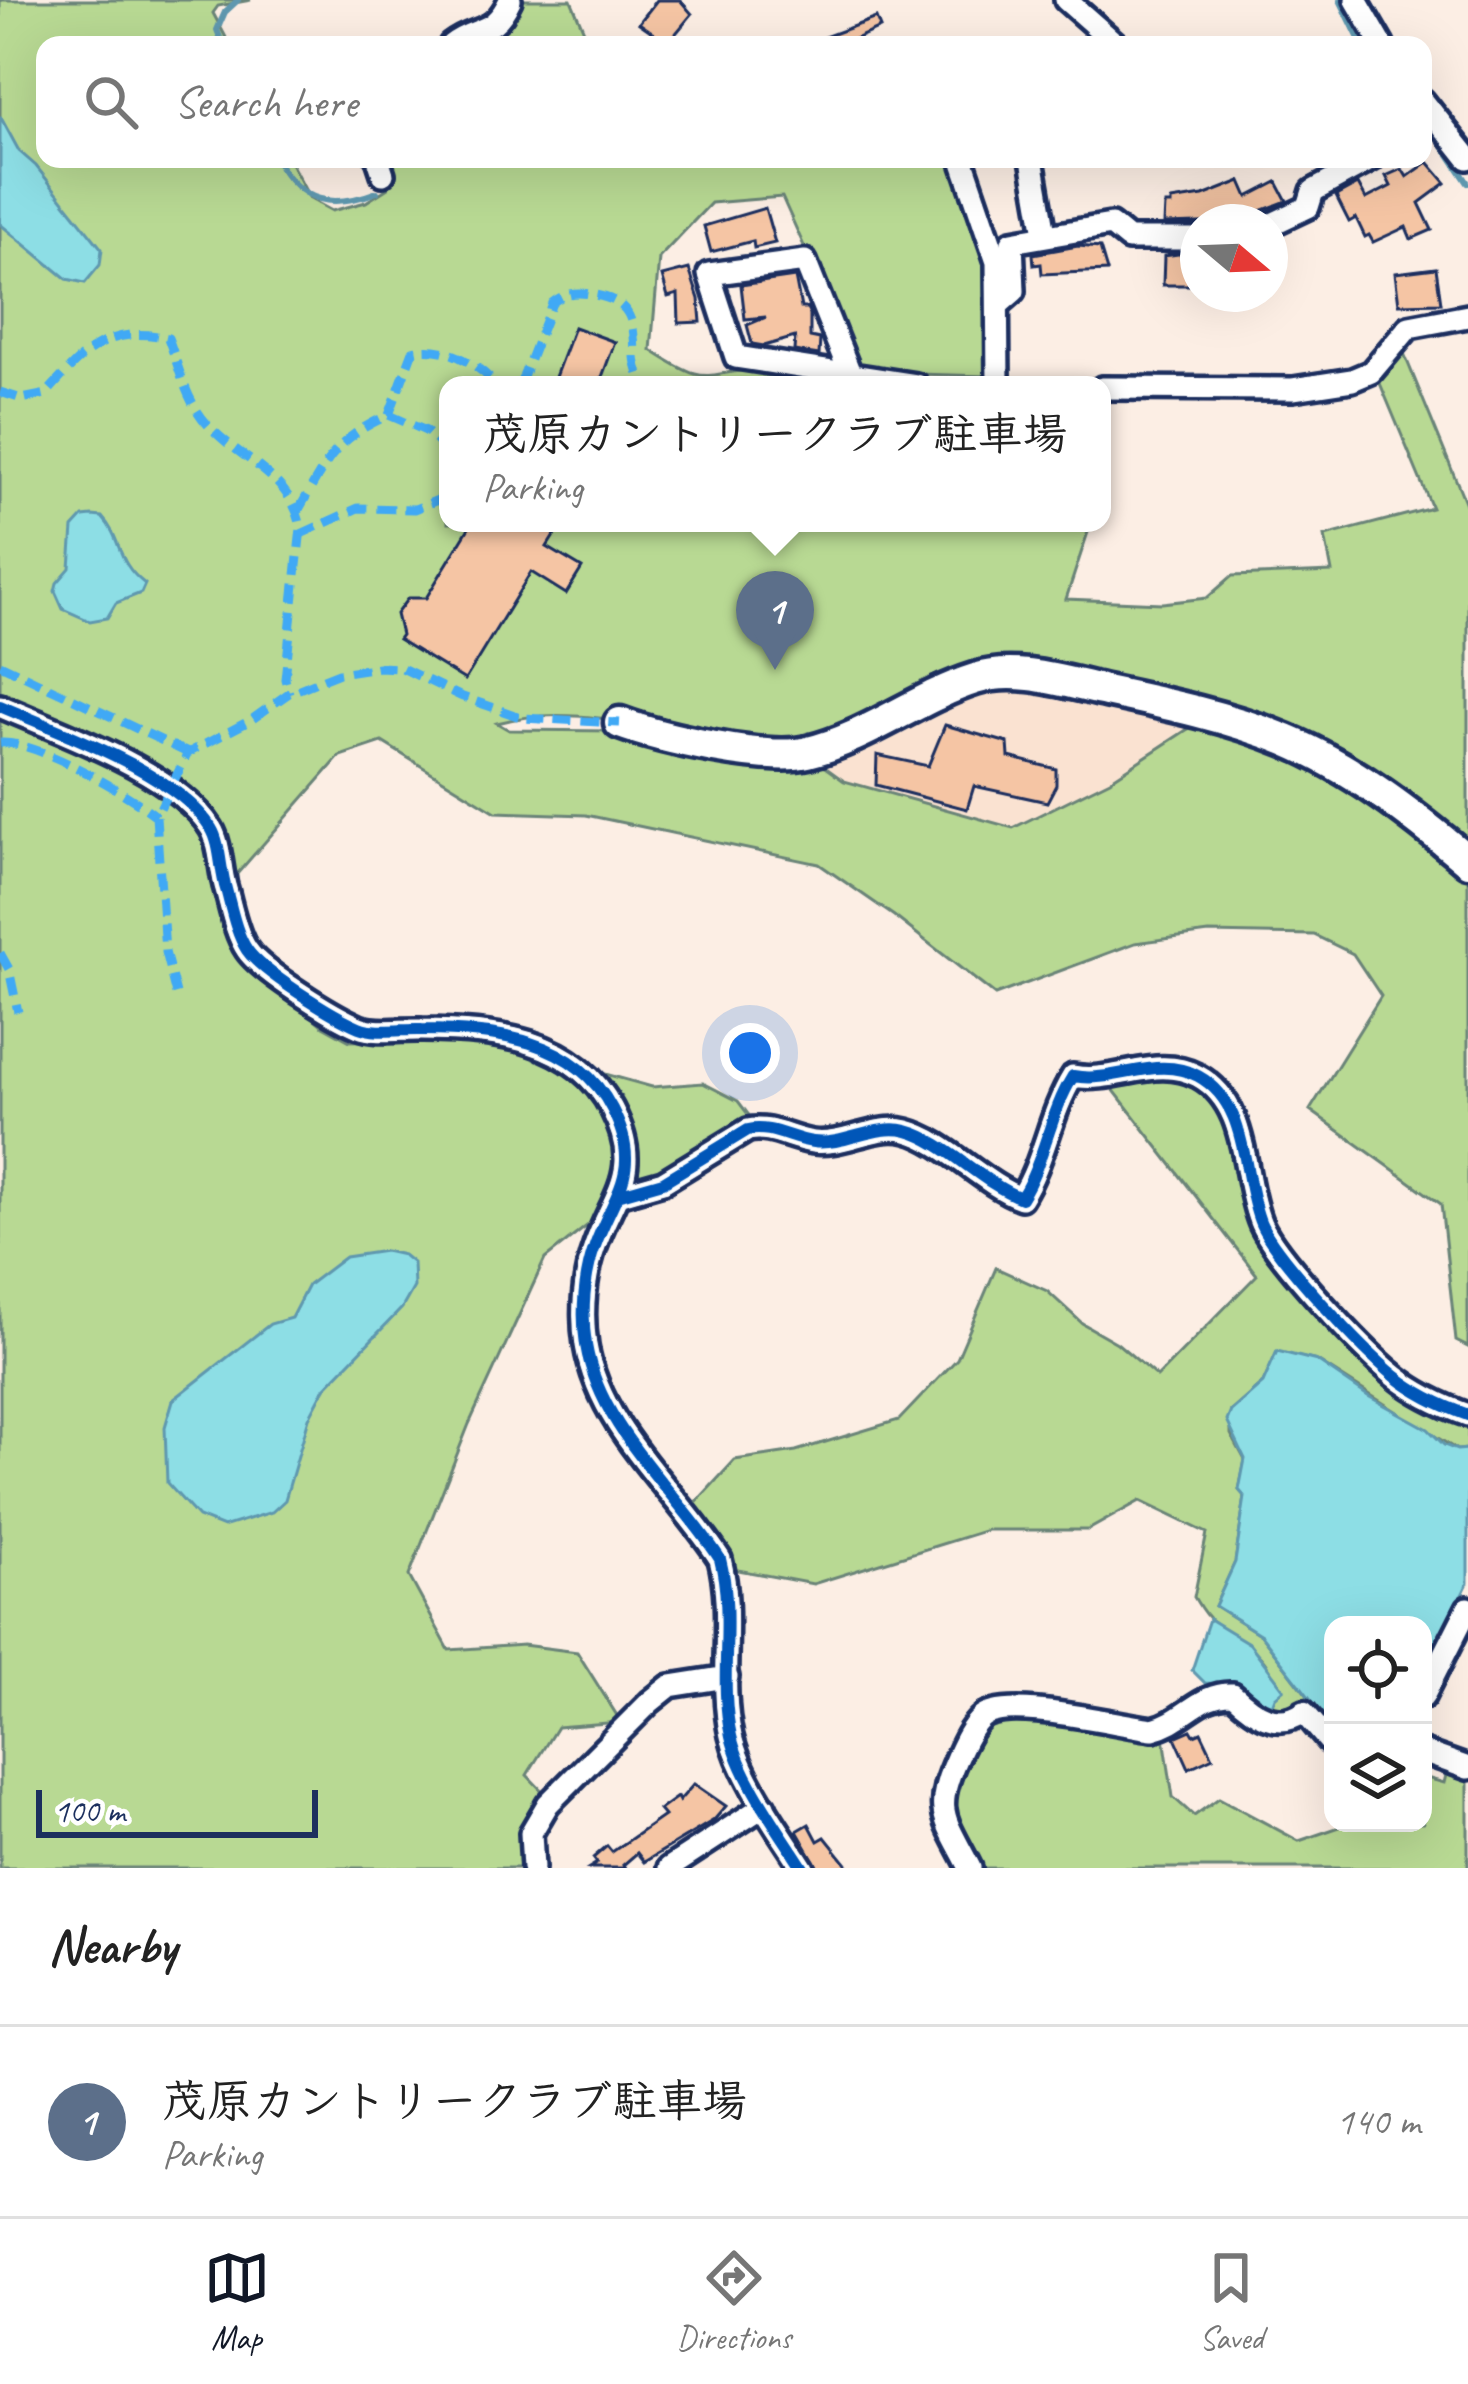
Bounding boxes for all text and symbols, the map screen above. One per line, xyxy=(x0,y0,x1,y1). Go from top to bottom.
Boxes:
search box xyxy=(36,36,1432,168)
icon: search xyxy=(78,69,144,135)
text: Search here xyxy=(174,74,357,131)
north arrow xyxy=(1180,204,1288,312)
popup xyxy=(439,376,1111,532)
text: 茂原カントリークラブ駐車場 xyxy=(482,406,1068,463)
text: Parking xyxy=(482,463,583,512)
pin: 1 xyxy=(736,571,814,670)
your location xyxy=(720,1023,780,1083)
map controls xyxy=(1324,1616,1432,1832)
button: locate xyxy=(1324,1616,1432,1724)
button: layers xyxy=(1324,1724,1432,1832)
scale bar xyxy=(36,1784,318,1837)
text: 100 m xyxy=(54,1790,125,1832)
text: Nearby xyxy=(48,1914,176,1978)
text: 茂原カントリークラブ駐車場 xyxy=(162,2073,747,2130)
text: 1 xyxy=(78,2097,96,2146)
text: 140 m xyxy=(1336,2097,1420,2146)
text: Parking xyxy=(162,2130,263,2179)
tab: Map xyxy=(204,2245,270,2359)
tab: Directions xyxy=(677,2245,791,2359)
tab: Saved xyxy=(1198,2245,1264,2359)

